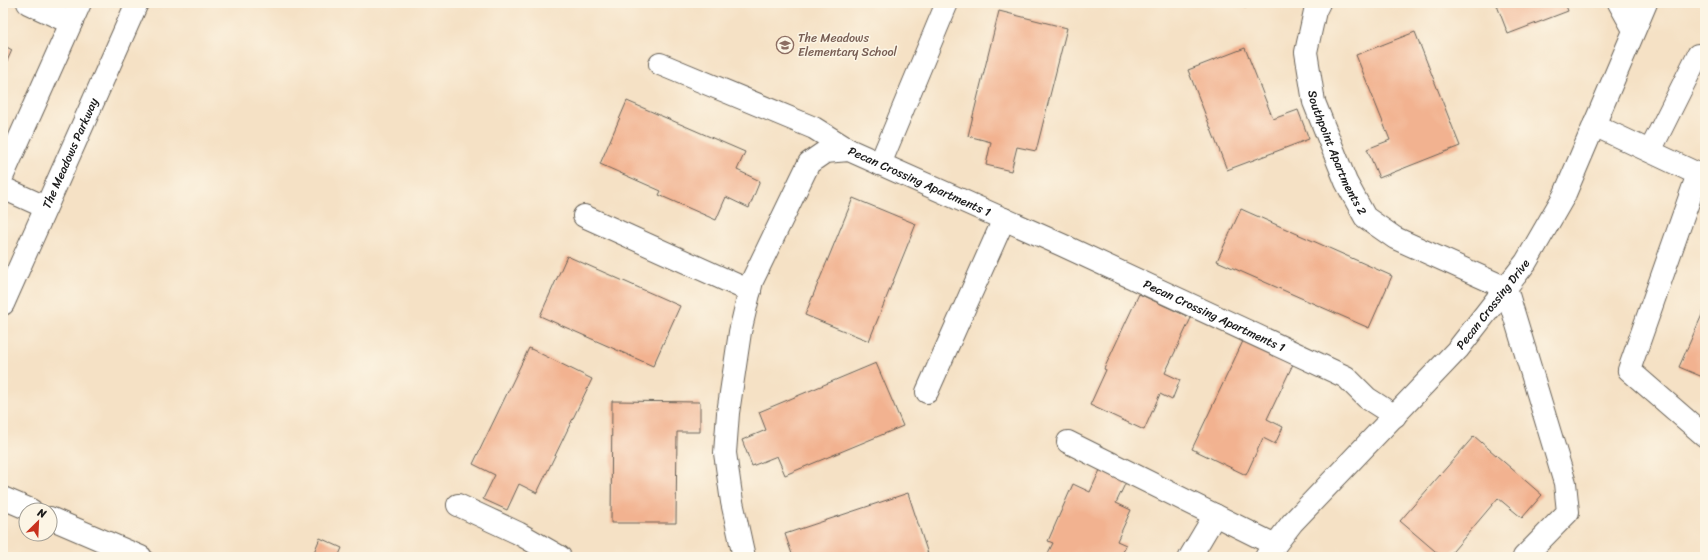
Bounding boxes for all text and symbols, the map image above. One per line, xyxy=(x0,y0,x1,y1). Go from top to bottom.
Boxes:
place label: The Meadows Elementary School xyxy=(798,27,898,63)
school or university icon: The Meadows Elementary School xyxy=(775,35,795,55)
street label: Southpoint Apartments 2 xyxy=(1301,89,1373,219)
street label: The Meadows Parkway xyxy=(36,94,105,212)
street label: Pecan Crossing Apartments 1 xyxy=(844,140,995,223)
street label: Pecan Crossing Drive xyxy=(1450,254,1536,355)
street label: Pecan Crossing Apartments 1 xyxy=(1140,273,1289,358)
north arrow xyxy=(18,502,58,542)
text: N xyxy=(34,503,50,524)

